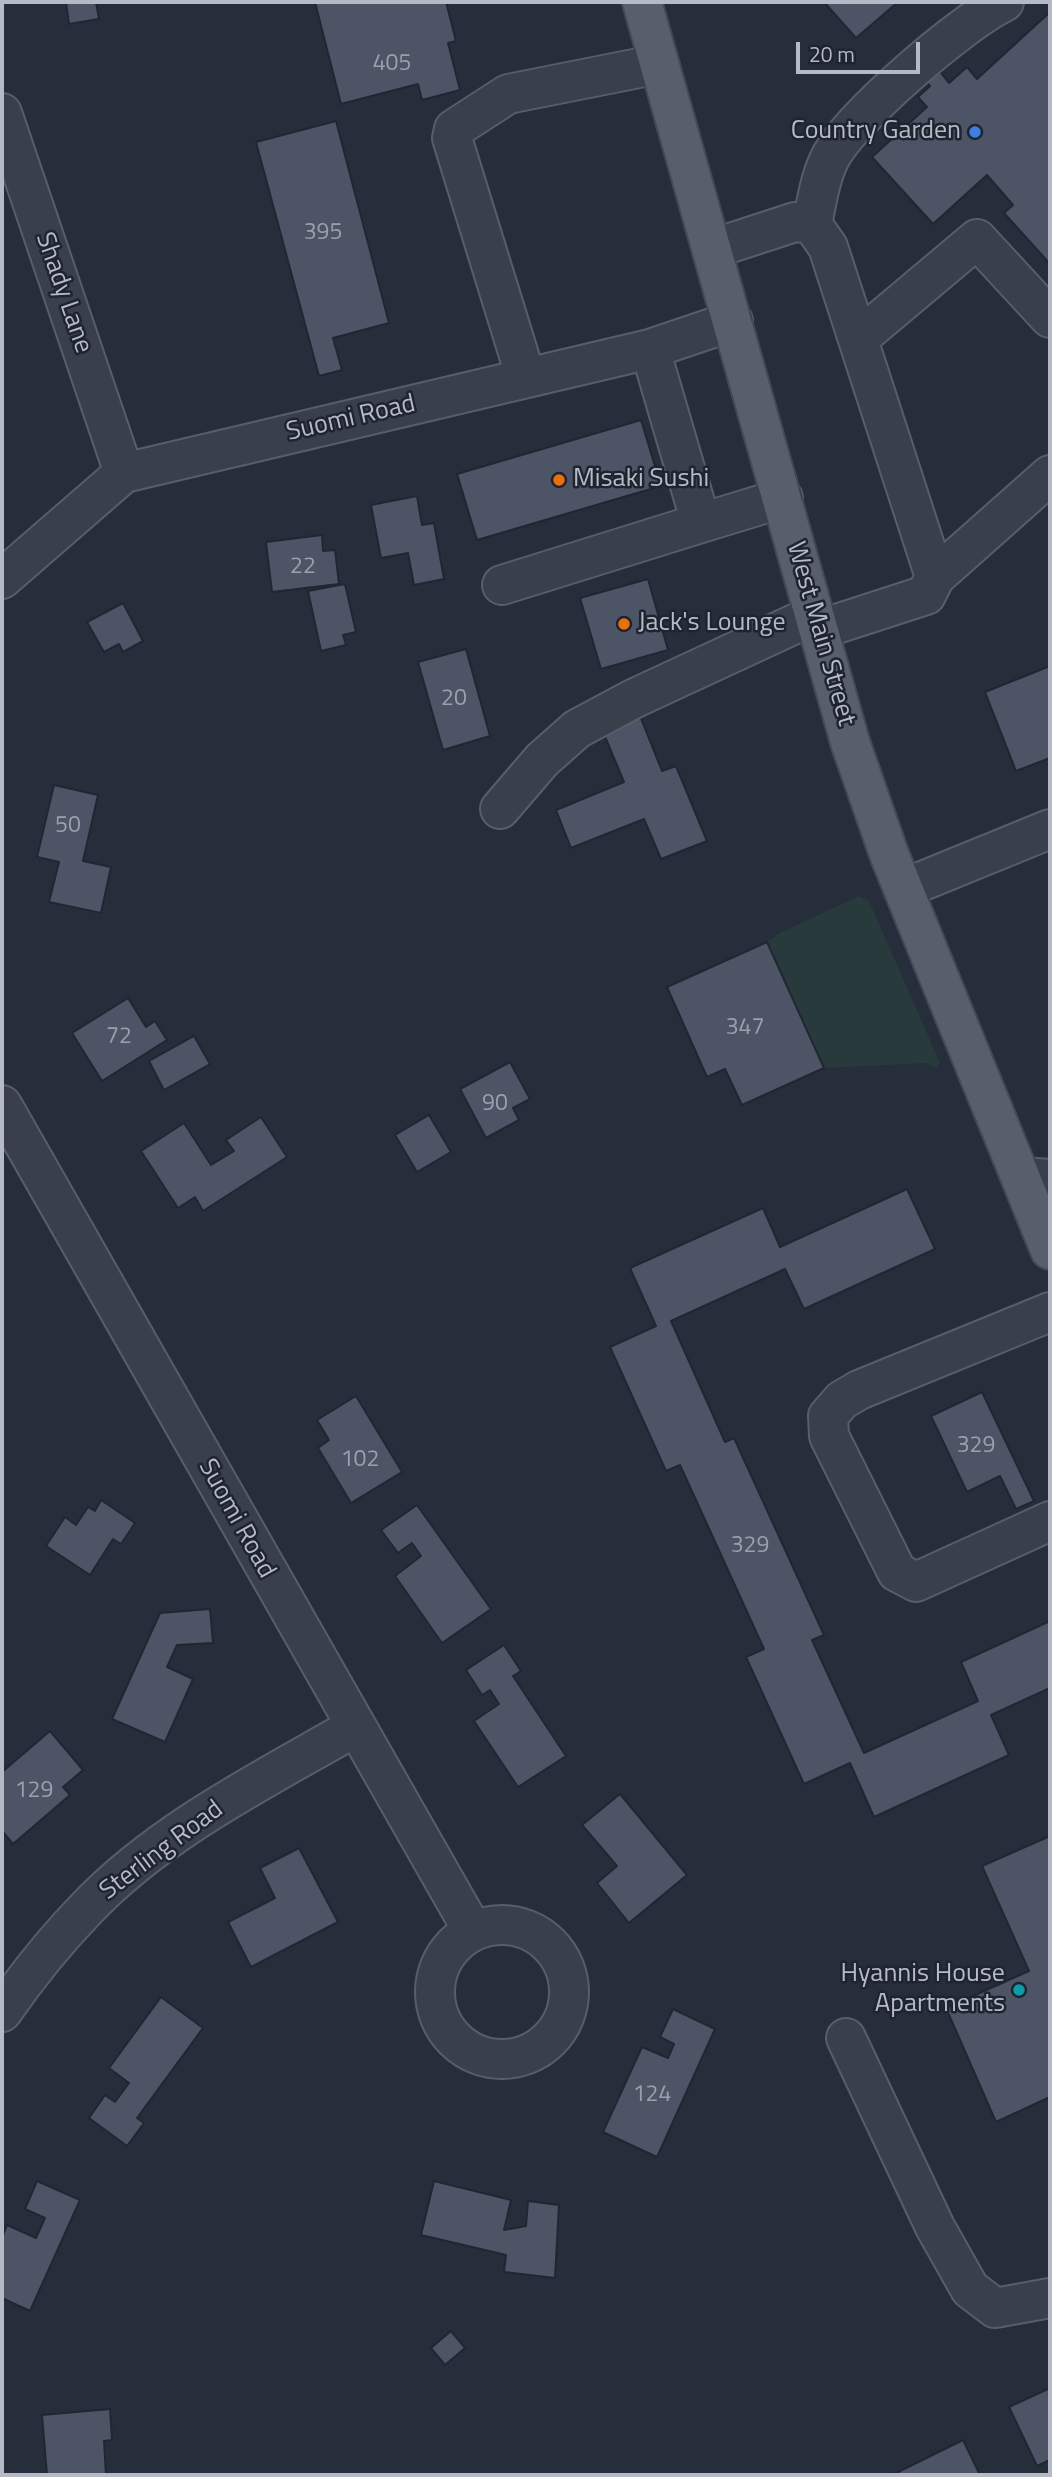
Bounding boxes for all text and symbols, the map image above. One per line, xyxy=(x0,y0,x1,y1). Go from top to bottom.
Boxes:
scale bar xyxy=(800,28,924,72)
text: 20 m xyxy=(809,38,855,70)
house number: 405 xyxy=(373,50,411,78)
place label: Country Garden xyxy=(791,116,961,148)
marker: Country Garden xyxy=(967,124,983,140)
house number: 395 xyxy=(304,219,342,247)
street label: Shady Lane xyxy=(28,229,98,357)
street label: Suomi Road xyxy=(284,389,418,449)
place label: Misaki Sushi xyxy=(573,464,709,496)
marker: Misaki Sushi xyxy=(551,472,567,488)
street label: West Main Street xyxy=(779,538,861,730)
house number: 22 xyxy=(290,553,316,581)
place label: Jack's Lounge xyxy=(638,608,786,640)
marker: Jack's Lounge xyxy=(616,616,632,632)
house number: 20 xyxy=(441,685,467,713)
house number: 50 xyxy=(55,812,81,840)
house number: 347 xyxy=(726,1014,764,1042)
house number: 72 xyxy=(106,1023,132,1051)
house number: 90 xyxy=(482,1090,508,1118)
house number: 329 xyxy=(957,1432,995,1460)
house number: 102 xyxy=(341,1446,379,1474)
street label: Suomi Road xyxy=(191,1454,281,1584)
house number: 329 xyxy=(731,1532,769,1560)
house number: 129 xyxy=(15,1777,53,1805)
street label: Sterling Road xyxy=(94,1795,230,1907)
place label: Hyannis House Apartments xyxy=(840,1959,1005,2021)
marker: Hyannis House Apartments xyxy=(1011,1982,1027,1998)
house number: 124 xyxy=(633,2081,671,2109)

